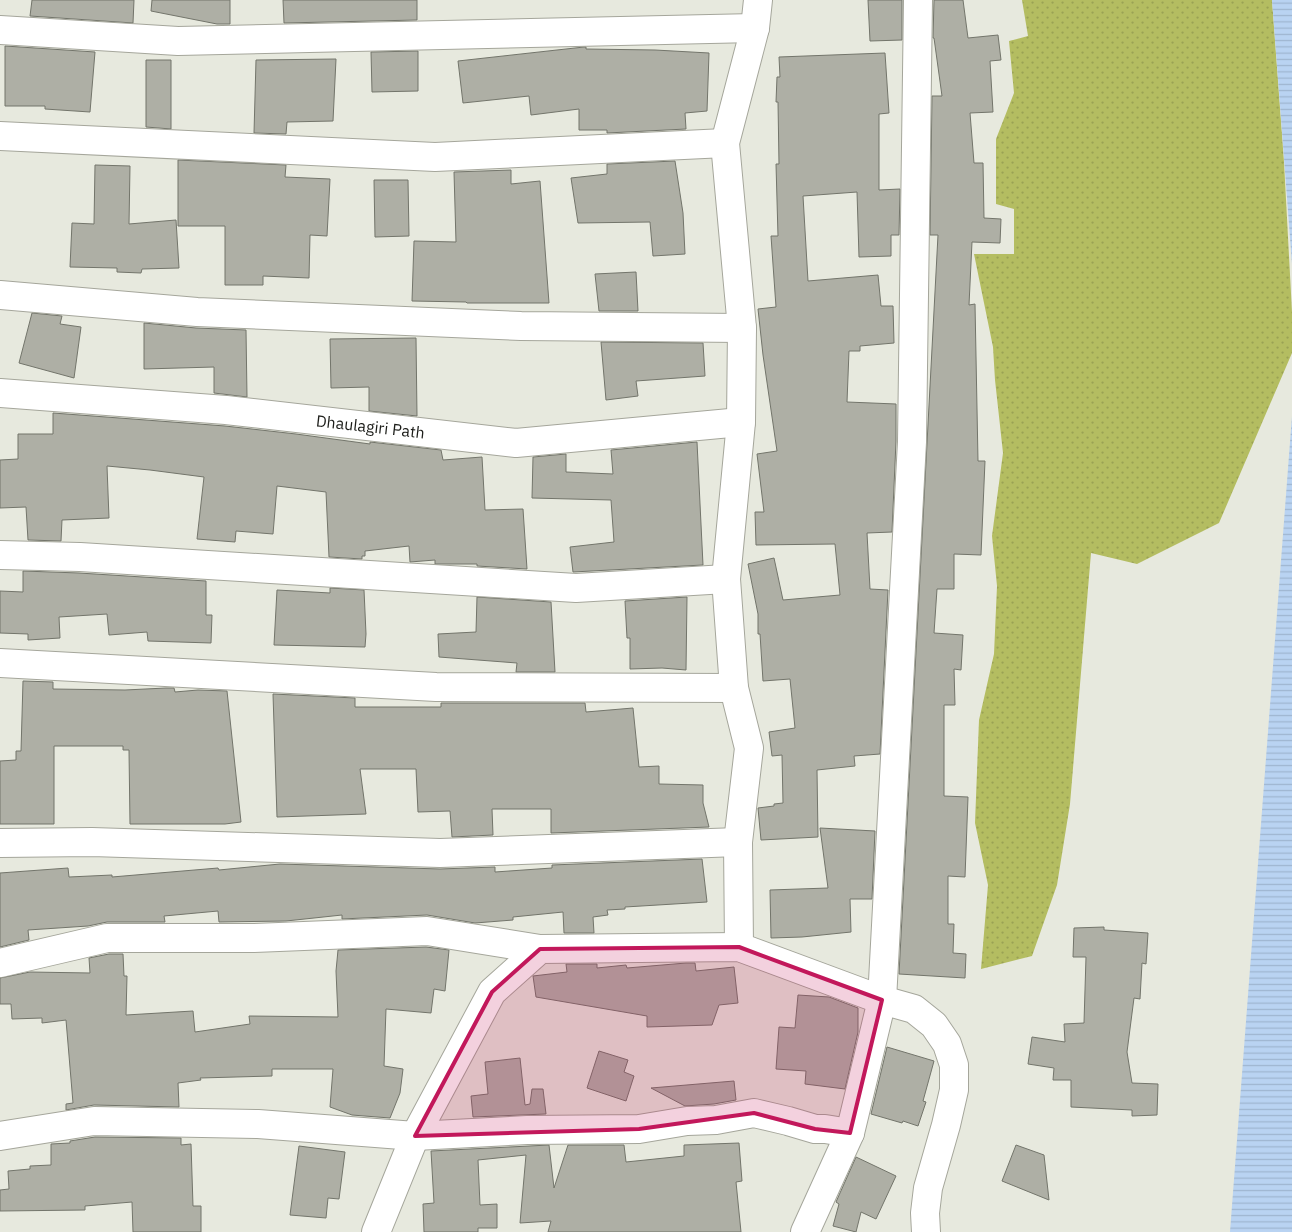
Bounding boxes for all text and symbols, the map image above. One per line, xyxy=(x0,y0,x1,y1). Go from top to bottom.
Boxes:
street label: Dhaulagiri Path xyxy=(315,410,426,443)

